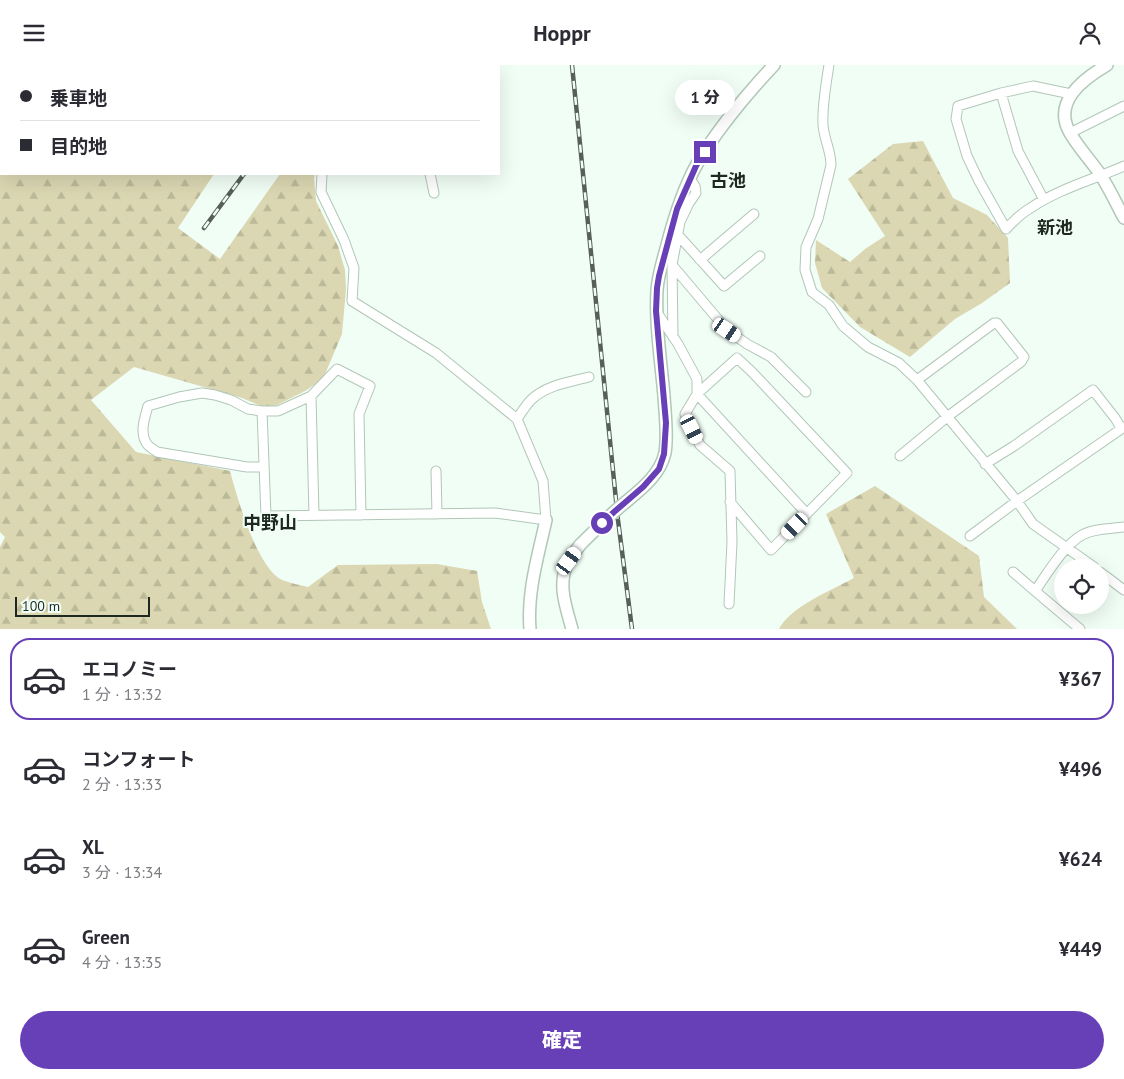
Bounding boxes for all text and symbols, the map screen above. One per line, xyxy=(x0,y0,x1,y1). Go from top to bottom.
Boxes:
icon: menu xyxy=(20,19,48,47)
text: Hoppr xyxy=(533,19,591,47)
icon: person xyxy=(1076,19,1104,47)
callout: 1 分 xyxy=(675,79,735,114)
text: 乗車地 xyxy=(50,86,107,110)
text: 1 分 xyxy=(690,87,720,107)
text: 目的地 xyxy=(50,134,107,158)
route end xyxy=(694,141,716,163)
district label: 古池 xyxy=(710,169,746,192)
district label: 新池 xyxy=(1037,216,1073,239)
car xyxy=(710,315,743,345)
car xyxy=(678,412,705,446)
car xyxy=(779,510,810,542)
district label: 中野山 xyxy=(243,511,297,534)
route start xyxy=(591,512,613,534)
car xyxy=(554,544,583,578)
map controls xyxy=(1054,559,1109,614)
button: locate xyxy=(1054,559,1109,614)
scale bar xyxy=(15,594,150,617)
text: 100 m xyxy=(22,597,60,615)
icon: car xyxy=(22,657,67,702)
text: エコノミー xyxy=(82,657,177,681)
text: ¥367 xyxy=(1059,667,1102,691)
text: 1 分 · 13:32 xyxy=(82,684,162,704)
icon: car xyxy=(22,747,67,792)
text: コンフォート xyxy=(82,747,195,771)
text: ¥496 xyxy=(1059,757,1102,781)
text: 2 分 · 13:33 xyxy=(82,774,162,794)
text: XL xyxy=(82,835,104,859)
icon: car xyxy=(22,837,67,882)
text: ¥624 xyxy=(1059,847,1102,871)
text: 3 分 · 13:34 xyxy=(82,862,162,882)
text: Green xyxy=(82,925,130,949)
icon: car xyxy=(22,927,67,972)
text: ¥449 xyxy=(1059,937,1102,961)
text: 4 分 · 13:35 xyxy=(82,952,162,972)
button: 確定 xyxy=(20,1011,1104,1069)

